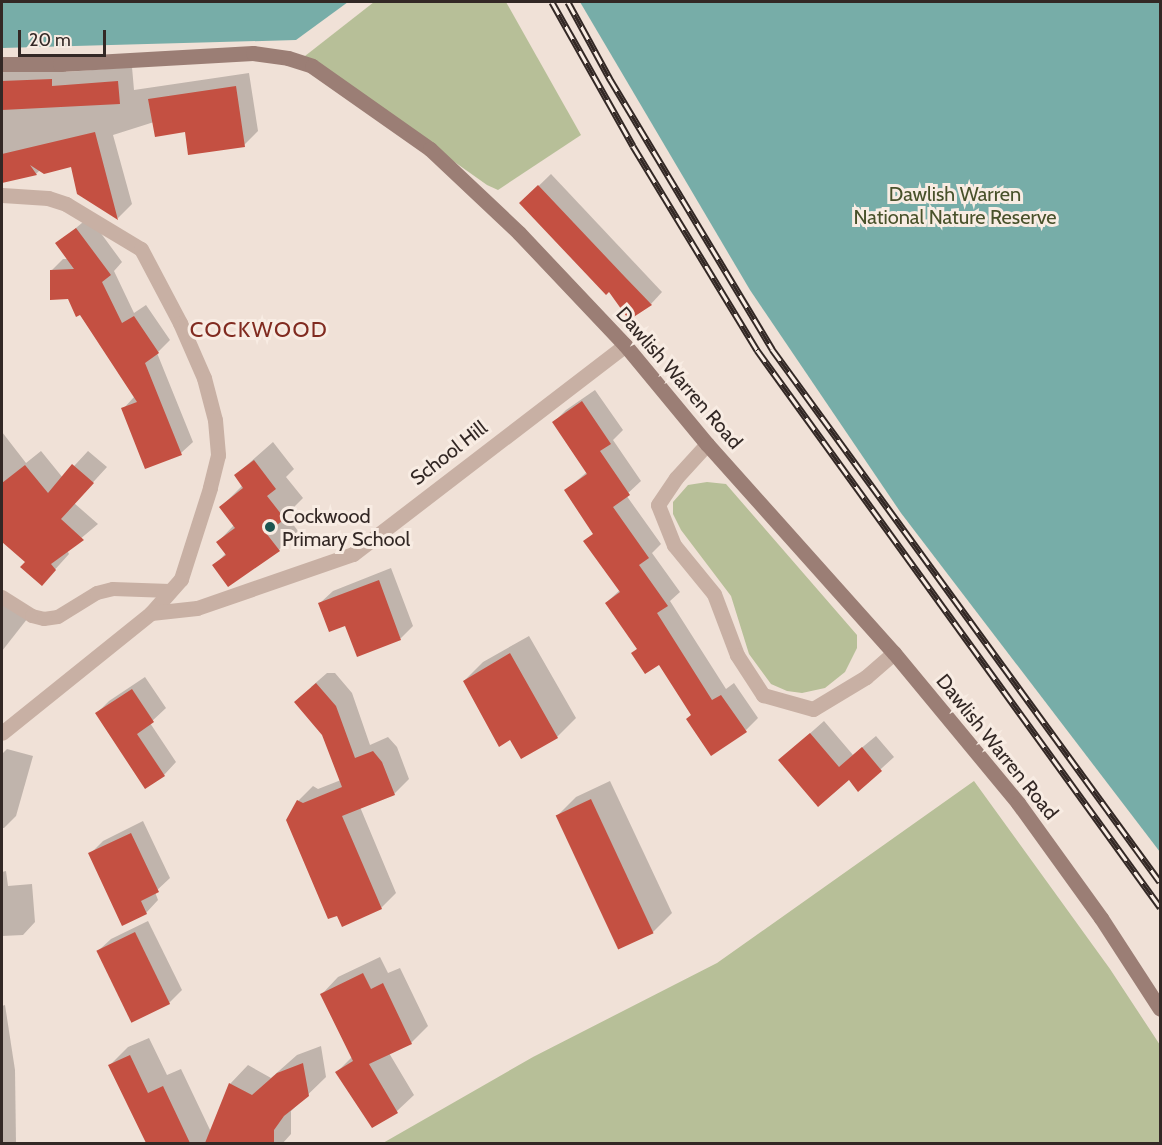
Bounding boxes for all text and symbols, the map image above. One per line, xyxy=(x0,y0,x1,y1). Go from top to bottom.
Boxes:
scale bar xyxy=(21,18,110,56)
text: 20 m xyxy=(29,29,71,51)
park label: Dawlish Warren National Nature Reserve xyxy=(853,182,1057,229)
street label: Dawlish Warren Road xyxy=(611,302,747,454)
district label: COCKWOOD xyxy=(190,317,328,343)
street label: School Hill xyxy=(406,416,492,490)
place label: Cockwood Primary School xyxy=(282,504,410,551)
marker: Cockwood Primary School xyxy=(263,520,277,534)
street label: Dawlish Warren Road xyxy=(931,669,1063,825)

